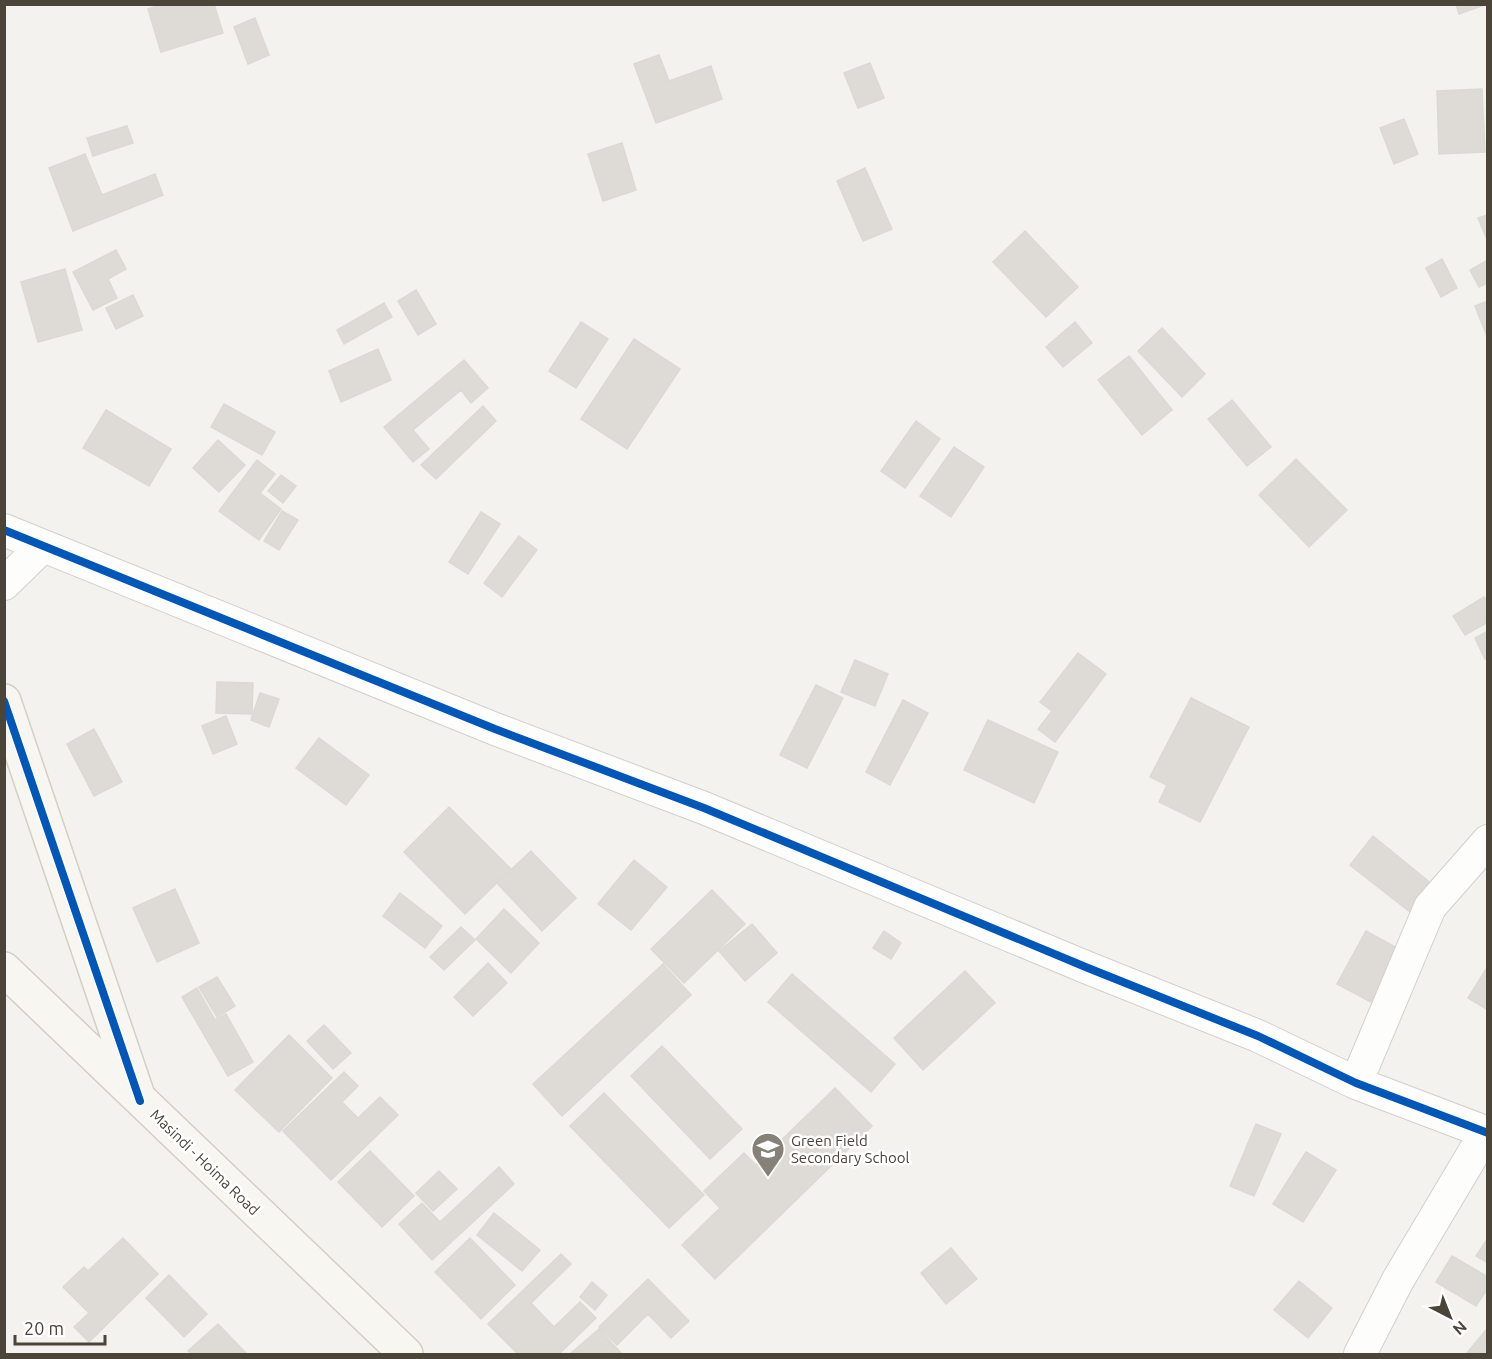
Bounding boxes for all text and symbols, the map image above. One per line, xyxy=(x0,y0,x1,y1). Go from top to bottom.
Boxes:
street label: Masindi - Hoima Road xyxy=(147,1106,263,1218)
school or university icon: Green Field Secondary School xyxy=(750,1131,786,1178)
place label: Green Field Secondary School xyxy=(791,1132,910,1166)
north arrow xyxy=(1420,1287,1480,1347)
scale bar xyxy=(15,1308,105,1346)
text: N xyxy=(1450,1317,1470,1339)
text: 20 m xyxy=(24,1318,64,1338)

